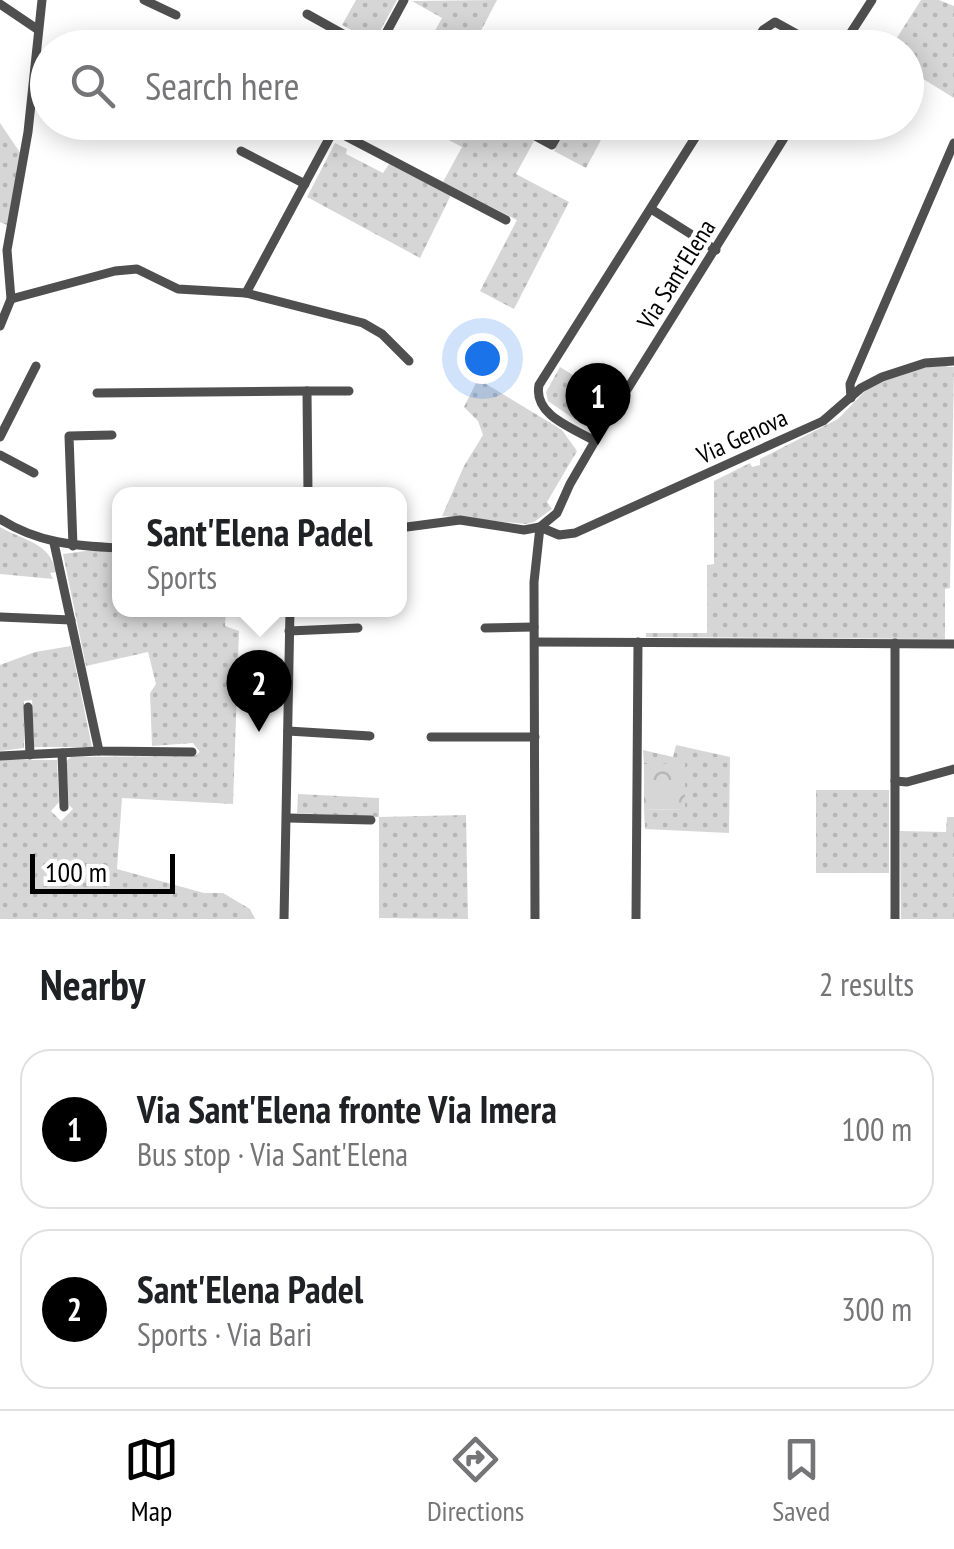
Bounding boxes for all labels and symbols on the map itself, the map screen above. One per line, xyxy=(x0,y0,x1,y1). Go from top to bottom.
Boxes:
street label: Via Sant'Elena xyxy=(629,213,722,336)
your location xyxy=(457,333,508,384)
pin: 1 xyxy=(566,362,630,445)
street label: Via Genova xyxy=(691,401,792,471)
pin: 2 xyxy=(226,650,292,732)
scale bar xyxy=(30,849,175,894)

